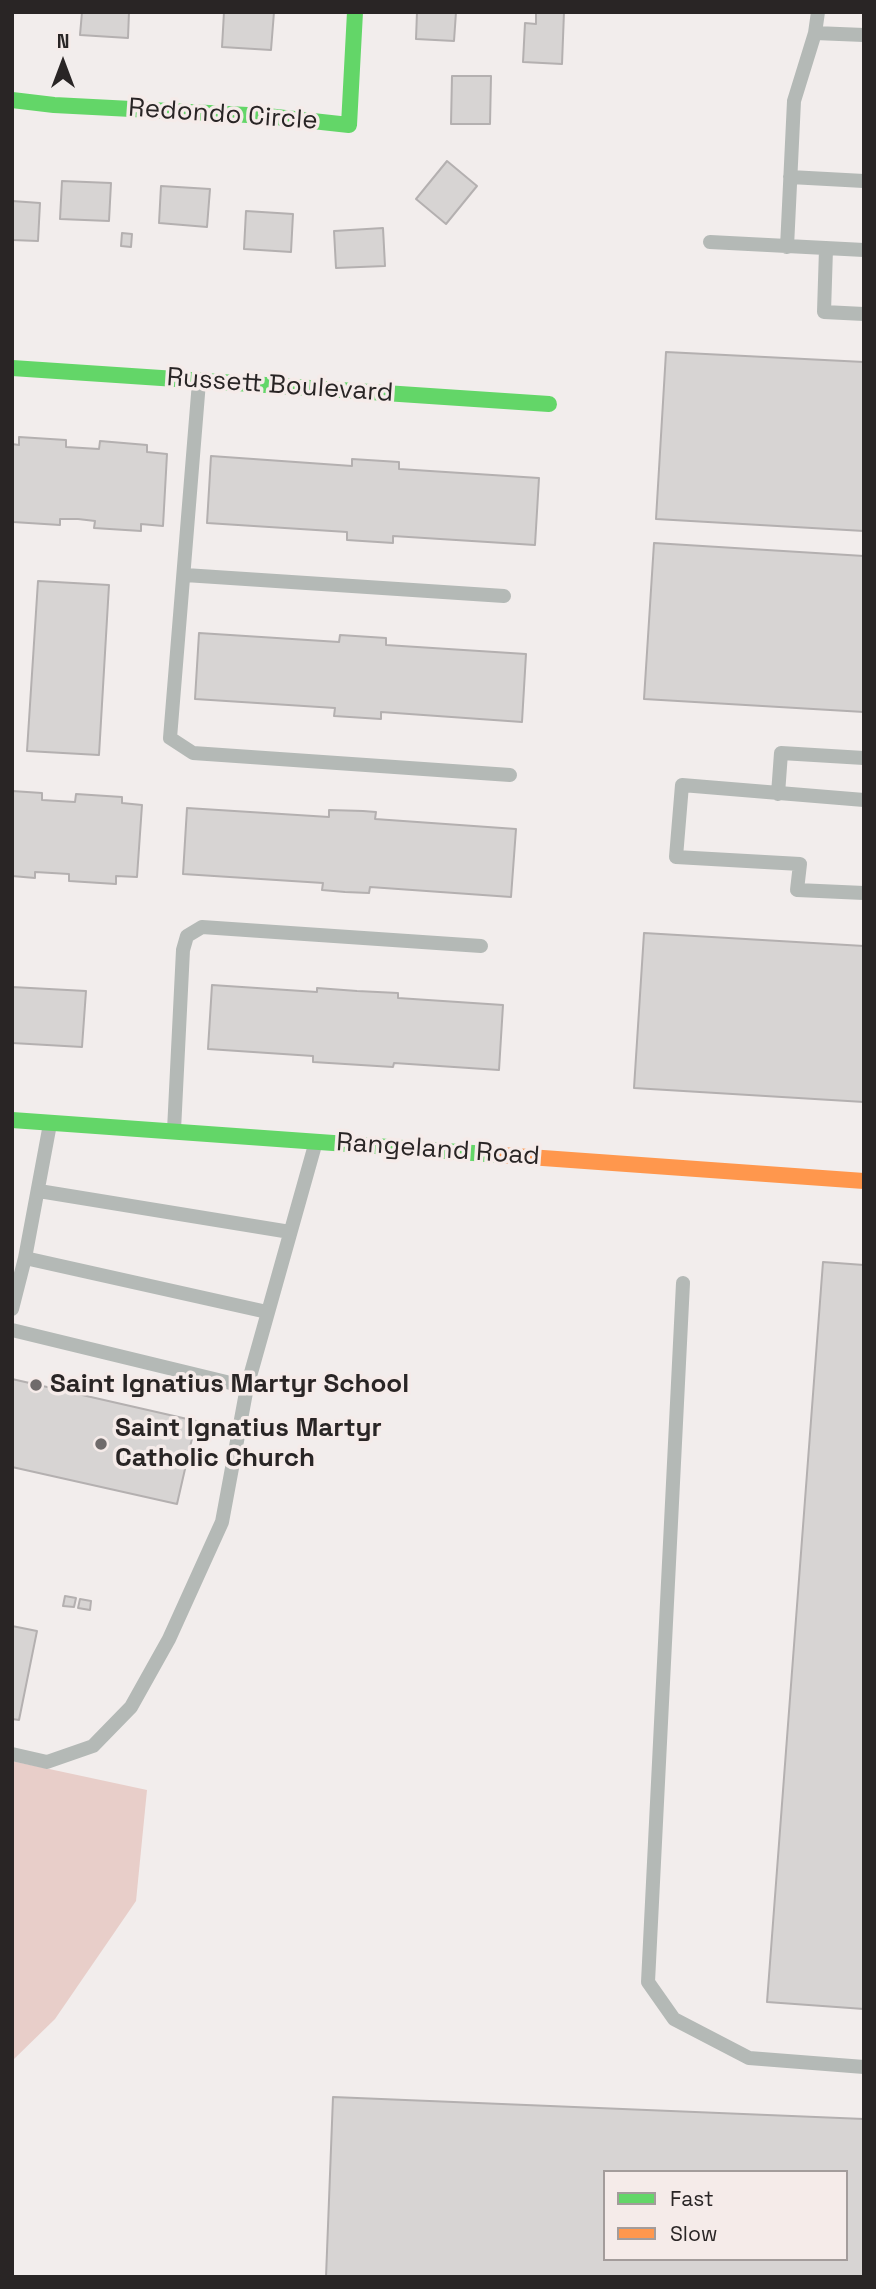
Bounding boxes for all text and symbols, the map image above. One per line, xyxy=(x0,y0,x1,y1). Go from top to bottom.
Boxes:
north arrow xyxy=(28,28,98,98)
text: N xyxy=(57,29,69,54)
street label: Redondo Circle xyxy=(127,93,319,137)
street label: Russett Boulevard xyxy=(166,363,394,409)
street label: Rangeland Road xyxy=(335,1127,541,1173)
place label: Saint Ignatius Martyr School xyxy=(50,1369,409,1401)
marker: Saint Ignatius Martyr School xyxy=(28,1377,44,1393)
place label: Saint Ignatius Martyr Catholic Church xyxy=(115,1413,382,1474)
marker: Saint Ignatius Martyr Catholic Church xyxy=(93,1436,109,1452)
legend xyxy=(603,2170,848,2261)
text: Fast xyxy=(670,2185,714,2212)
text: Slow xyxy=(670,2220,718,2247)

